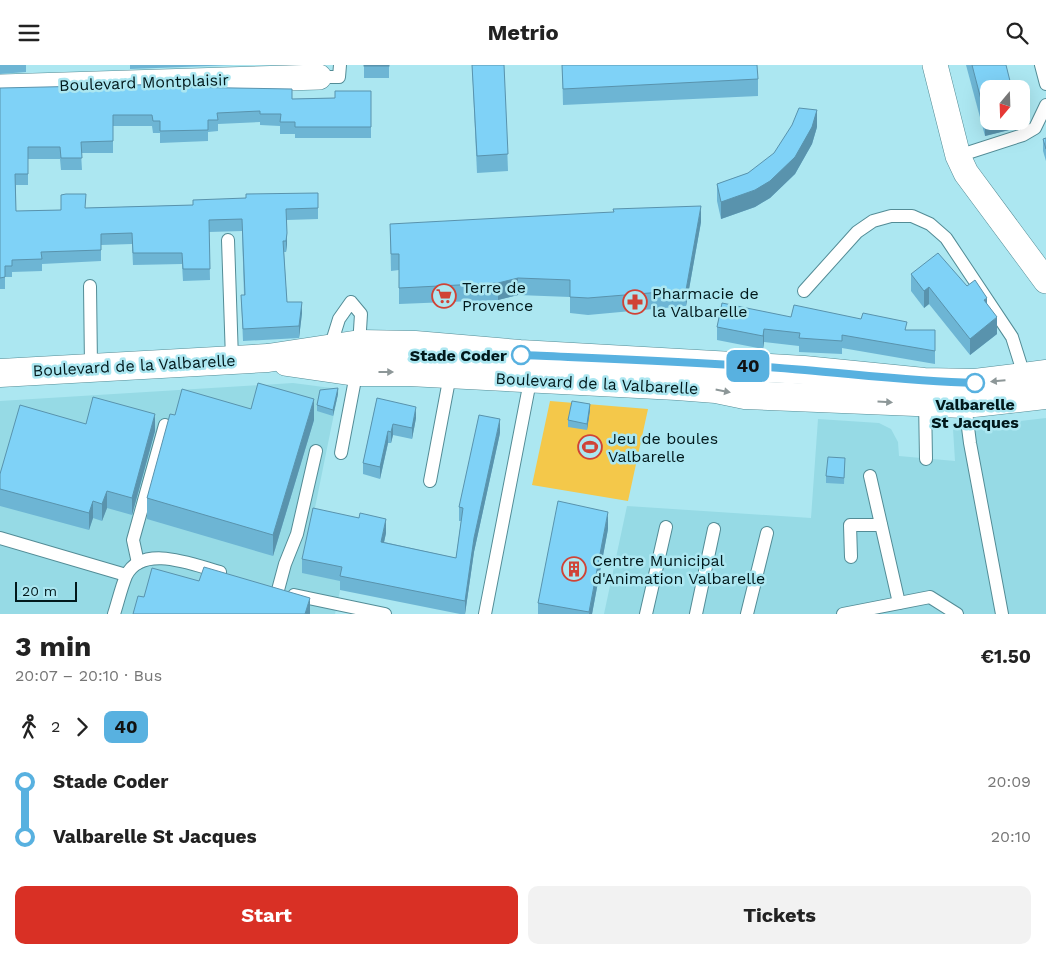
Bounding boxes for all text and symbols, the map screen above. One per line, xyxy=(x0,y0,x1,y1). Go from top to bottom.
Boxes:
icon: menu xyxy=(15,19,43,47)
icon: search xyxy=(1003,19,1031,47)
text: Metrio xyxy=(487,20,559,45)
street label: Boulevard Montplaisir xyxy=(59,70,230,95)
north arrow xyxy=(980,80,1030,130)
map controls xyxy=(980,80,1030,130)
place label: Terre de Provence xyxy=(462,278,533,315)
supermarket icon: Terre de Provence xyxy=(431,283,457,309)
place label: Pharmacie de la Valbarelle xyxy=(652,284,759,321)
pharmacy icon: Pharmacie de la Valbarelle xyxy=(622,289,648,315)
marker: Stade Coder xyxy=(511,345,531,365)
place label: Stade Coder xyxy=(410,346,507,365)
line badge: 40 xyxy=(726,350,770,382)
street label: Boulevard de la Valbarelle xyxy=(32,351,236,380)
text: 40 xyxy=(736,355,760,376)
one-way arrow xyxy=(378,368,394,376)
street label: Boulevard de la Valbarelle xyxy=(495,369,699,398)
marker: Valbarelle St Jacques xyxy=(965,373,985,393)
one-way arrow xyxy=(990,377,1006,385)
one-way arrow xyxy=(715,387,731,395)
place label: Valbarelle St Jacques xyxy=(931,395,1019,432)
one-way arrow xyxy=(877,398,893,406)
place label: Jeu de boules Valbarelle xyxy=(608,429,718,466)
sports icon: Jeu de boules Valbarelle xyxy=(577,434,603,460)
place label: Centre Municipal d'Animation Valbarelle xyxy=(592,551,765,588)
building icon: Centre Municipal d'Animation Valbarelle xyxy=(561,556,587,582)
scale bar xyxy=(15,579,78,602)
text: 20 m xyxy=(22,583,57,599)
text: 3 min xyxy=(15,630,91,663)
text: €1.50 xyxy=(981,645,1031,668)
text: 20:07 – 20:10 · Bus xyxy=(15,666,162,685)
icon: walk xyxy=(15,713,43,741)
icon: forward xyxy=(68,713,96,741)
text: 40 xyxy=(114,716,138,737)
text: 2 xyxy=(51,717,60,736)
text: Stade Coder xyxy=(53,770,168,793)
text: 20:09 xyxy=(987,772,1031,791)
text: Valbarelle St Jacques xyxy=(53,825,257,848)
text: 20:10 xyxy=(991,827,1031,846)
button: Start xyxy=(15,886,518,944)
button: Tickets xyxy=(528,886,1031,944)

